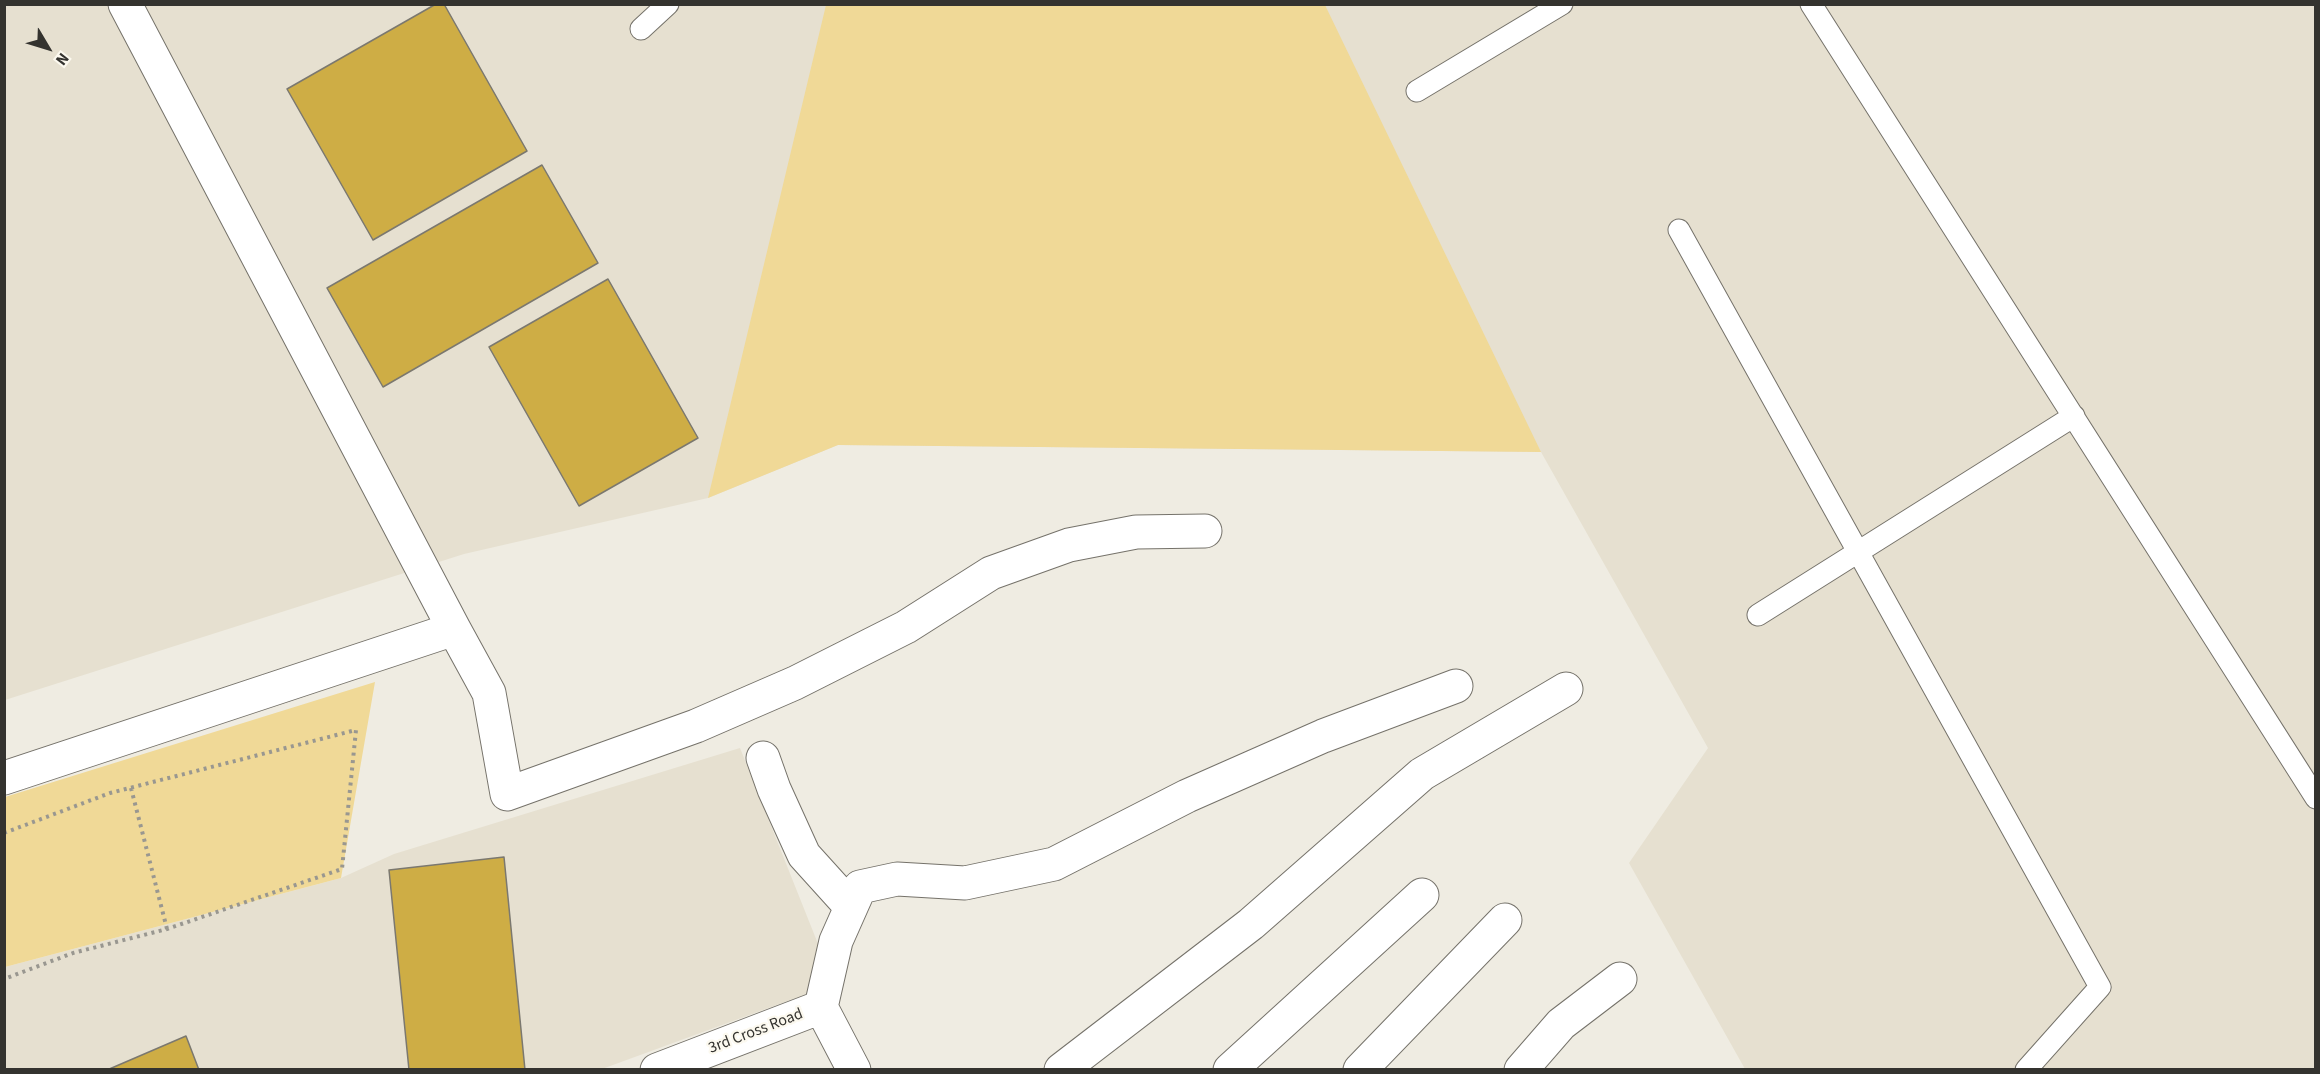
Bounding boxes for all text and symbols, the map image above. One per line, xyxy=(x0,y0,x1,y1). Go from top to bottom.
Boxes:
north arrow xyxy=(18,18,78,78)
text: N xyxy=(50,48,74,70)
street label: 3rd Cross Road xyxy=(706,1005,806,1059)

